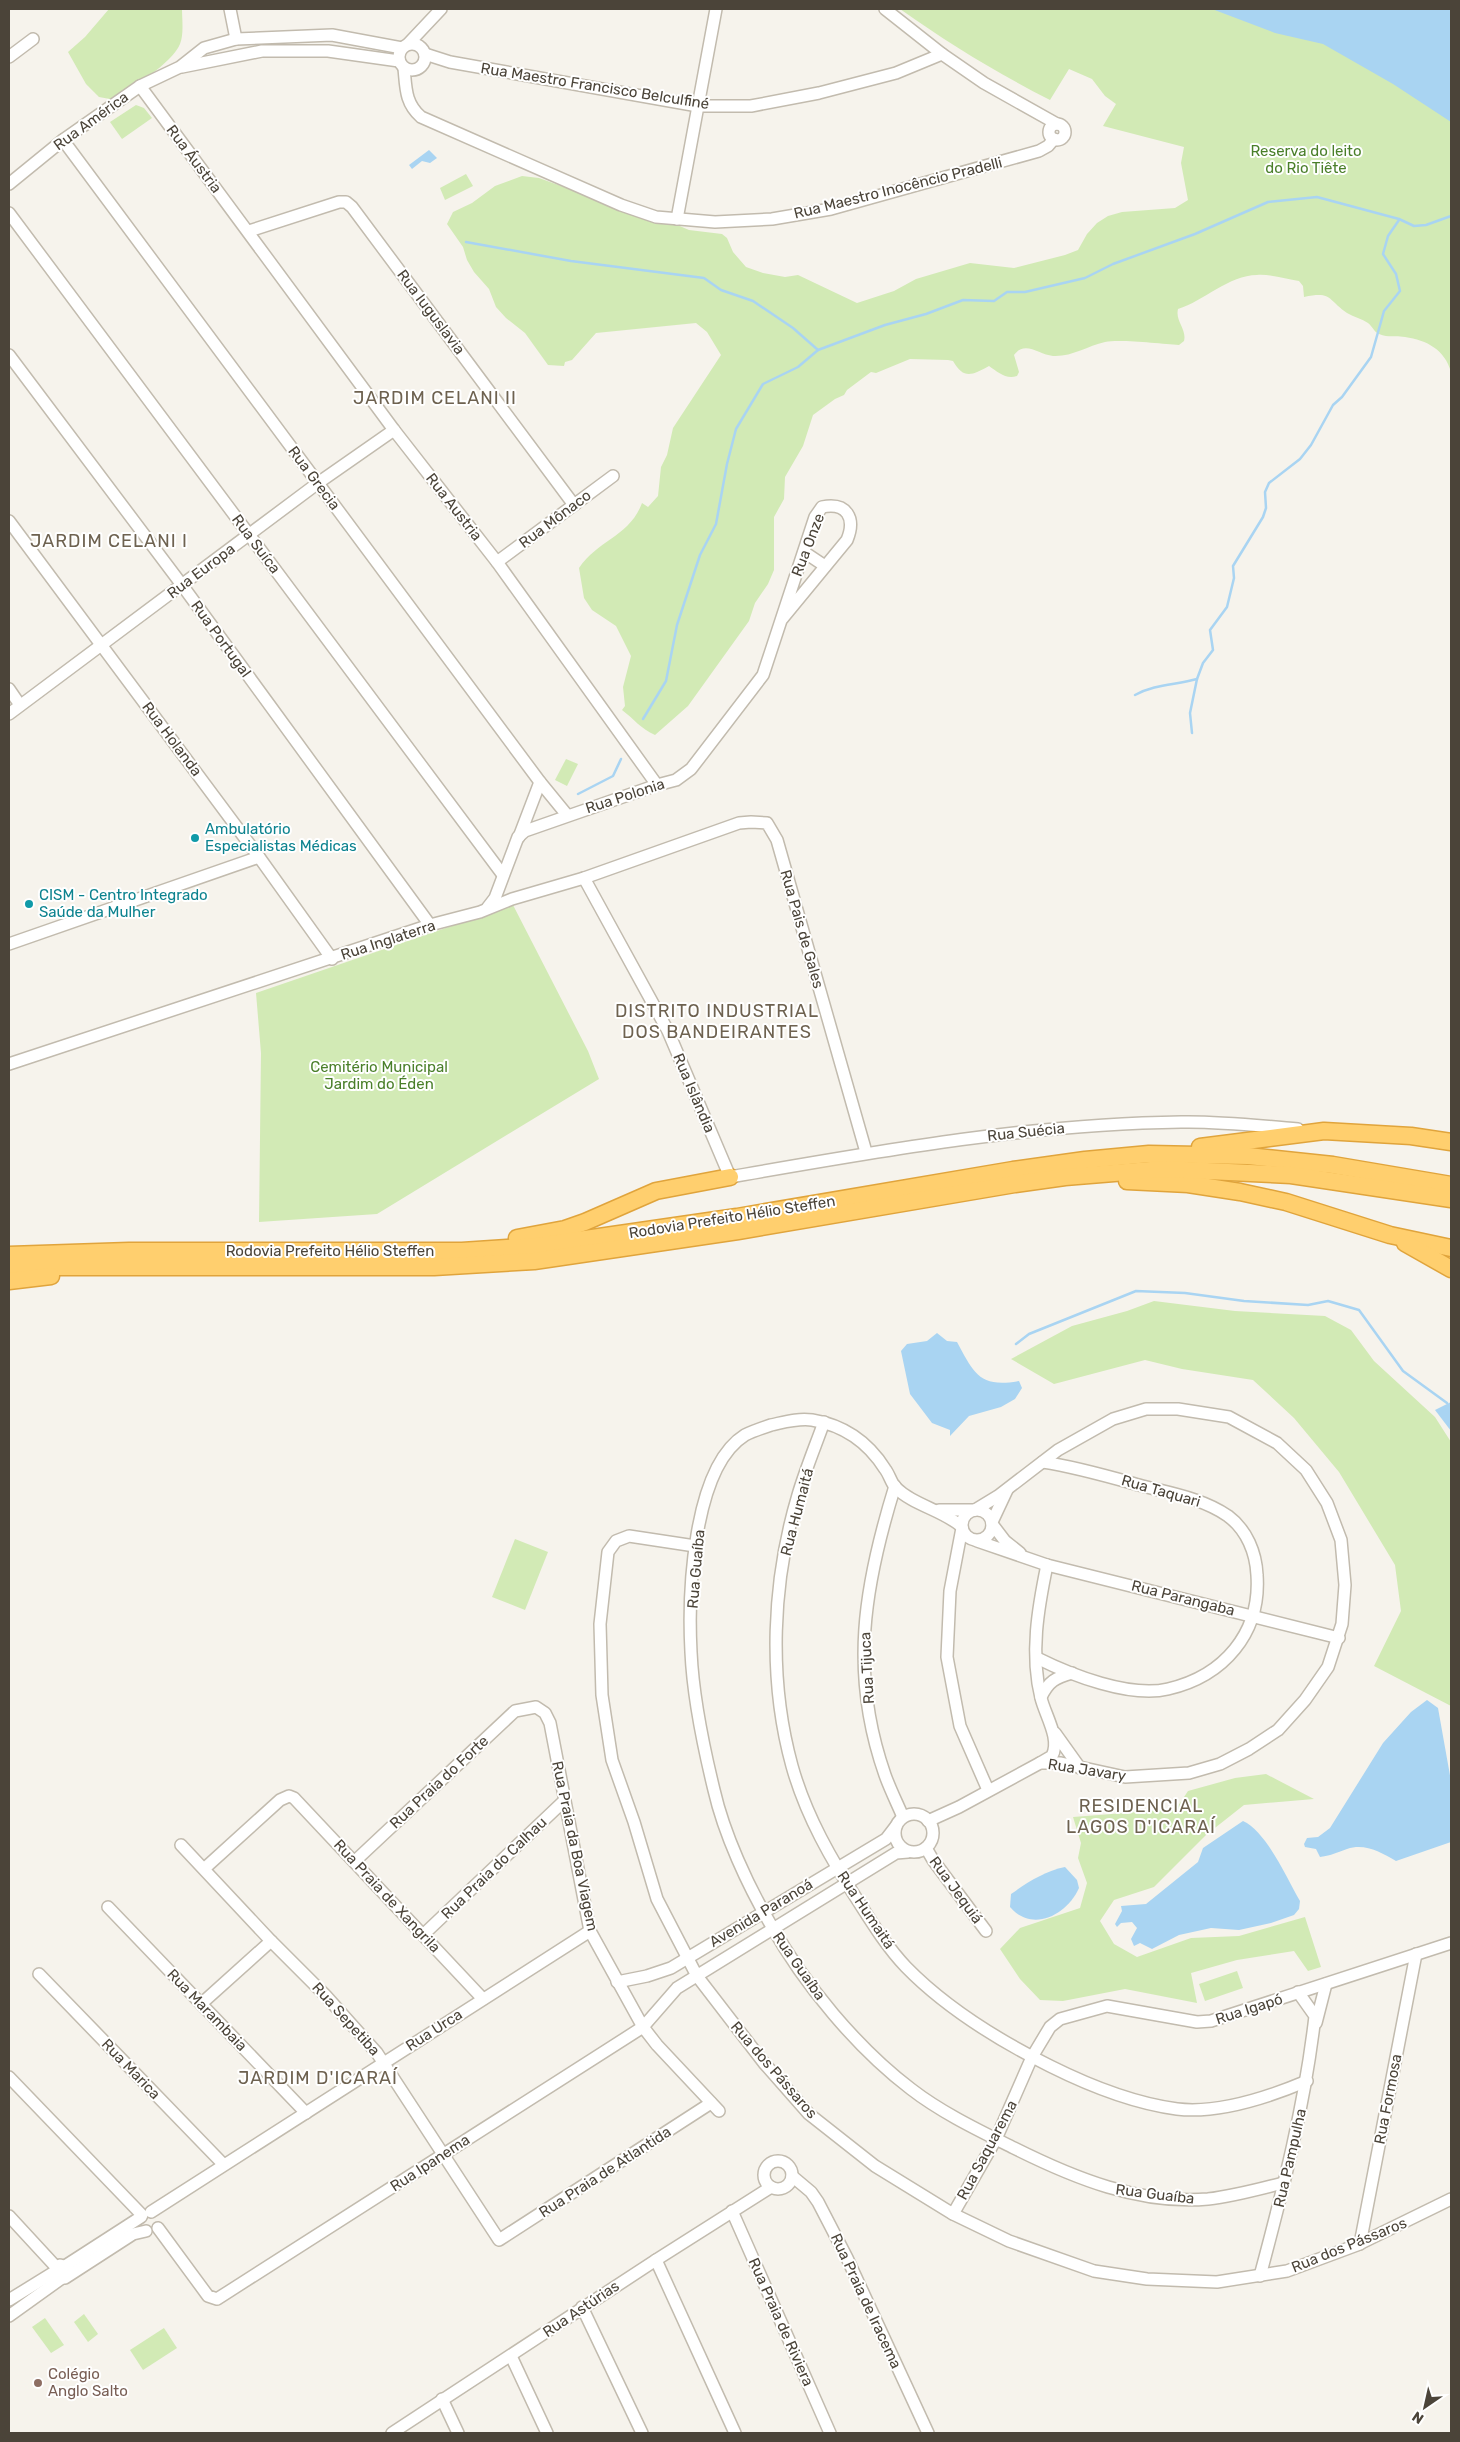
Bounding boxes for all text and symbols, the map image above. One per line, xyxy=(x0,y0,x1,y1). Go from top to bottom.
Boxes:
street label: Rua Maestro Francisco Belculfiné xyxy=(479,59,711,113)
street label: Rua América xyxy=(50,88,132,154)
street label: Rua Áustria xyxy=(163,121,225,197)
park label: Reserva do leito do Rio Tiête xyxy=(1250,142,1362,177)
street label: Rua Maestro Inocêncio Pradelli xyxy=(792,153,1004,223)
street label: Rua Iuguslavia xyxy=(393,266,469,358)
district label: JARDIM CELANI II xyxy=(353,387,517,409)
street label: Rua Grecia xyxy=(284,443,344,513)
street label: Rua Austria xyxy=(422,470,486,544)
street label: Rua Mônaco xyxy=(515,486,595,552)
street label: Rua Suíca xyxy=(228,511,284,577)
street label: Rua Onze xyxy=(788,511,828,579)
district label: JARDIM CELANI I xyxy=(30,530,188,552)
street label: Rua Europa xyxy=(164,540,238,602)
street label: Rua Portugal xyxy=(187,597,255,681)
street label: Rua Holanda xyxy=(138,698,206,780)
street label: Rua Polonia xyxy=(583,775,667,817)
place label: Ambulatório Especialistas Médicas xyxy=(205,820,357,855)
marker: Ambulatório Especialistas Médicas xyxy=(189,832,201,844)
street label: Rua Pais de Gales xyxy=(776,868,828,991)
place label: CISM - Centro Integrado Saúde da Mulher xyxy=(39,886,208,921)
marker: CISM - Centro Integrado Saúde da Mulher xyxy=(23,898,35,910)
street label: Rua Inglaterra xyxy=(338,916,438,964)
district label: DISTRITO INDUSTRIAL DOS BANDEIRANTES xyxy=(615,1000,819,1043)
street label: Rua Islândia xyxy=(669,1051,719,1135)
park label: Cemitério Municipal Jardim do Éden xyxy=(310,1058,448,1093)
street label: Rua Suécia xyxy=(986,1119,1066,1145)
street label: Rodovia Prefeito Hélio Steffen xyxy=(628,1192,836,1242)
street label: Rodovia Prefeito Hélio Steffen xyxy=(226,1242,434,1260)
street label: Rua Humaitá xyxy=(777,1466,817,1558)
street label: Rua Taquari xyxy=(1119,1471,1203,1511)
street label: Rua Guaíba xyxy=(684,1529,708,1609)
street label: Rua Parangaba xyxy=(1129,1576,1237,1620)
street label: Rua Tijuca xyxy=(856,1632,878,1704)
street label: Rua Praia do Forte xyxy=(386,1732,492,1832)
street label: Rua Javary xyxy=(1047,1755,1127,1785)
street label: Rua Praia da Boa Viagem xyxy=(548,1759,602,1933)
district label: RESIDENCIAL LAGOS D'ICARAÍ xyxy=(1066,1795,1216,1838)
street label: Rua Praia do Calhau xyxy=(438,1813,550,1923)
street label: Rua Praia de Xangrila xyxy=(330,1836,444,1956)
street label: Rua Jequiá xyxy=(926,1853,986,1927)
street label: Rua Humaitá xyxy=(833,1868,899,1952)
street label: Avenida Paranoá xyxy=(706,1875,816,1951)
street label: Rua Guaíba xyxy=(769,1928,829,2004)
street label: Rua Marambaia xyxy=(163,1965,251,2055)
street label: Rua Sepetiba xyxy=(308,1979,384,2059)
street label: Rua Igapó xyxy=(1213,1990,1285,2028)
street label: Rua Urca xyxy=(402,2005,466,2055)
street label: Rua dos Pássaros xyxy=(727,2018,821,2123)
street label: Rua Marica xyxy=(98,2035,164,2103)
street label: Rua Formosa xyxy=(1370,2052,1406,2146)
district label: JARDIM D'ICARAÍ xyxy=(238,2067,398,2089)
street label: Rua Saquarema xyxy=(953,2097,1021,2203)
street label: Rua Pampulha xyxy=(1270,2107,1310,2209)
street label: Rua Praia de Atlantida xyxy=(536,2123,674,2221)
street label: Rua Ipanema xyxy=(387,2131,473,2195)
street label: Rua Guaíba xyxy=(1115,2180,1195,2208)
street label: Rua dos Pássaros xyxy=(1289,2214,1410,2276)
street label: Rua Praia de Iracema xyxy=(827,2231,905,2371)
street label: Rua Praia de Riviera xyxy=(745,2255,817,2389)
street label: Rua Astúrias xyxy=(539,2277,623,2341)
place label: Colégio Anglo Salto xyxy=(48,2365,128,2400)
marker: Colégio Anglo Salto xyxy=(32,2377,44,2389)
north arrow xyxy=(1400,2382,1450,2432)
text: N xyxy=(1409,2407,1427,2427)

